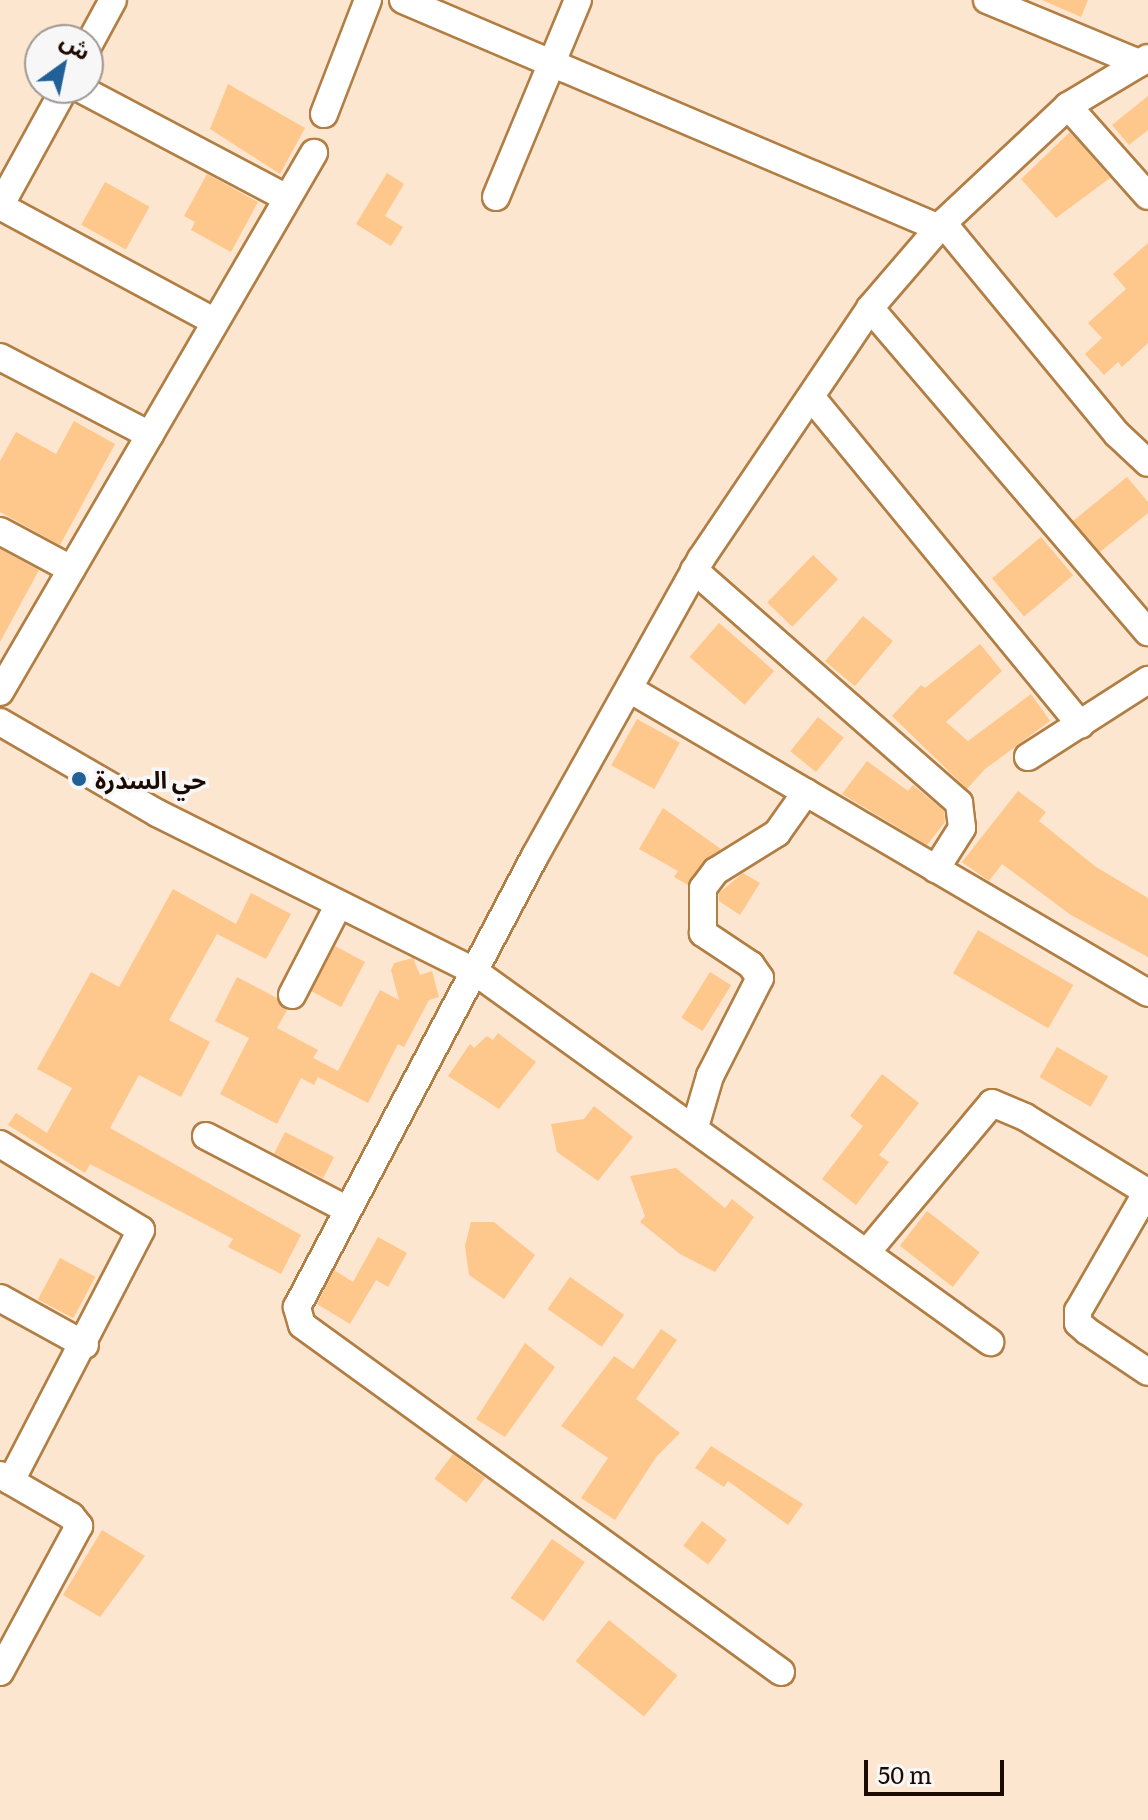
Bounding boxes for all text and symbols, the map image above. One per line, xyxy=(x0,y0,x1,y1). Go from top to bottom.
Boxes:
text: ش xyxy=(55,23,98,67)
north arrow xyxy=(24,24,104,104)
place label: حي السدرة xyxy=(95,765,206,793)
marker: حي السدرة xyxy=(70,770,88,788)
scale bar xyxy=(868,1744,1008,1794)
text: 50 m xyxy=(878,1756,932,1791)

